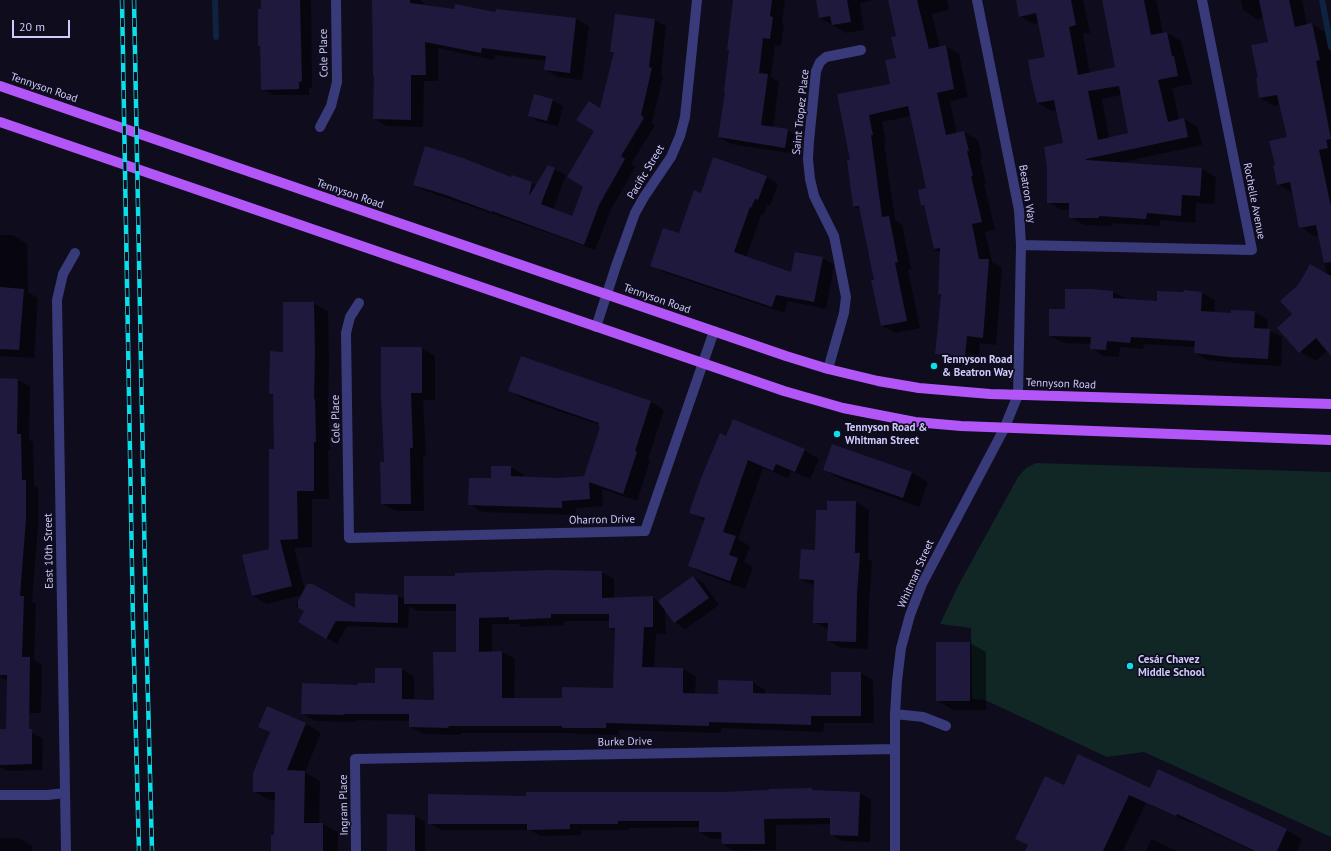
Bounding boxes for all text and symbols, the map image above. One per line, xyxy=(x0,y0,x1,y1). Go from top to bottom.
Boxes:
scale bar xyxy=(14,12,72,38)
text: 20 m xyxy=(19,19,45,34)
street label: Cole Place xyxy=(317,29,331,77)
street label: Saint Tropez Place xyxy=(790,69,812,155)
street label: Tennyson Road xyxy=(9,70,79,106)
street label: Pacific Street xyxy=(625,142,667,202)
street label: Rochelle Avenue xyxy=(1240,162,1268,240)
street label: Beatron Way xyxy=(1016,164,1038,224)
street label: Tennyson Road xyxy=(315,176,385,212)
street label: Tennyson Road xyxy=(622,281,692,317)
place label: Tennyson Road & Beatron Way xyxy=(942,353,1013,379)
marker: Tennyson Road & Beatron Way xyxy=(929,361,939,371)
street label: Tennyson Road xyxy=(1026,376,1096,392)
street label: Cole Place xyxy=(329,395,343,443)
place label: Tennyson Road & Whitman Street xyxy=(845,421,927,447)
marker: Tennyson Road & Whitman Street xyxy=(832,429,842,439)
street label: East 10th Street xyxy=(42,513,56,589)
street label: Oharron Drive xyxy=(569,513,635,527)
street label: Whitman Street xyxy=(895,538,937,610)
place label: Cesár Chavez Middle School xyxy=(1138,653,1205,679)
marker: Cesár Chavez Middle School xyxy=(1125,661,1135,671)
street label: Burke Drive xyxy=(598,735,652,749)
street label: Ingram Place xyxy=(337,774,351,836)

